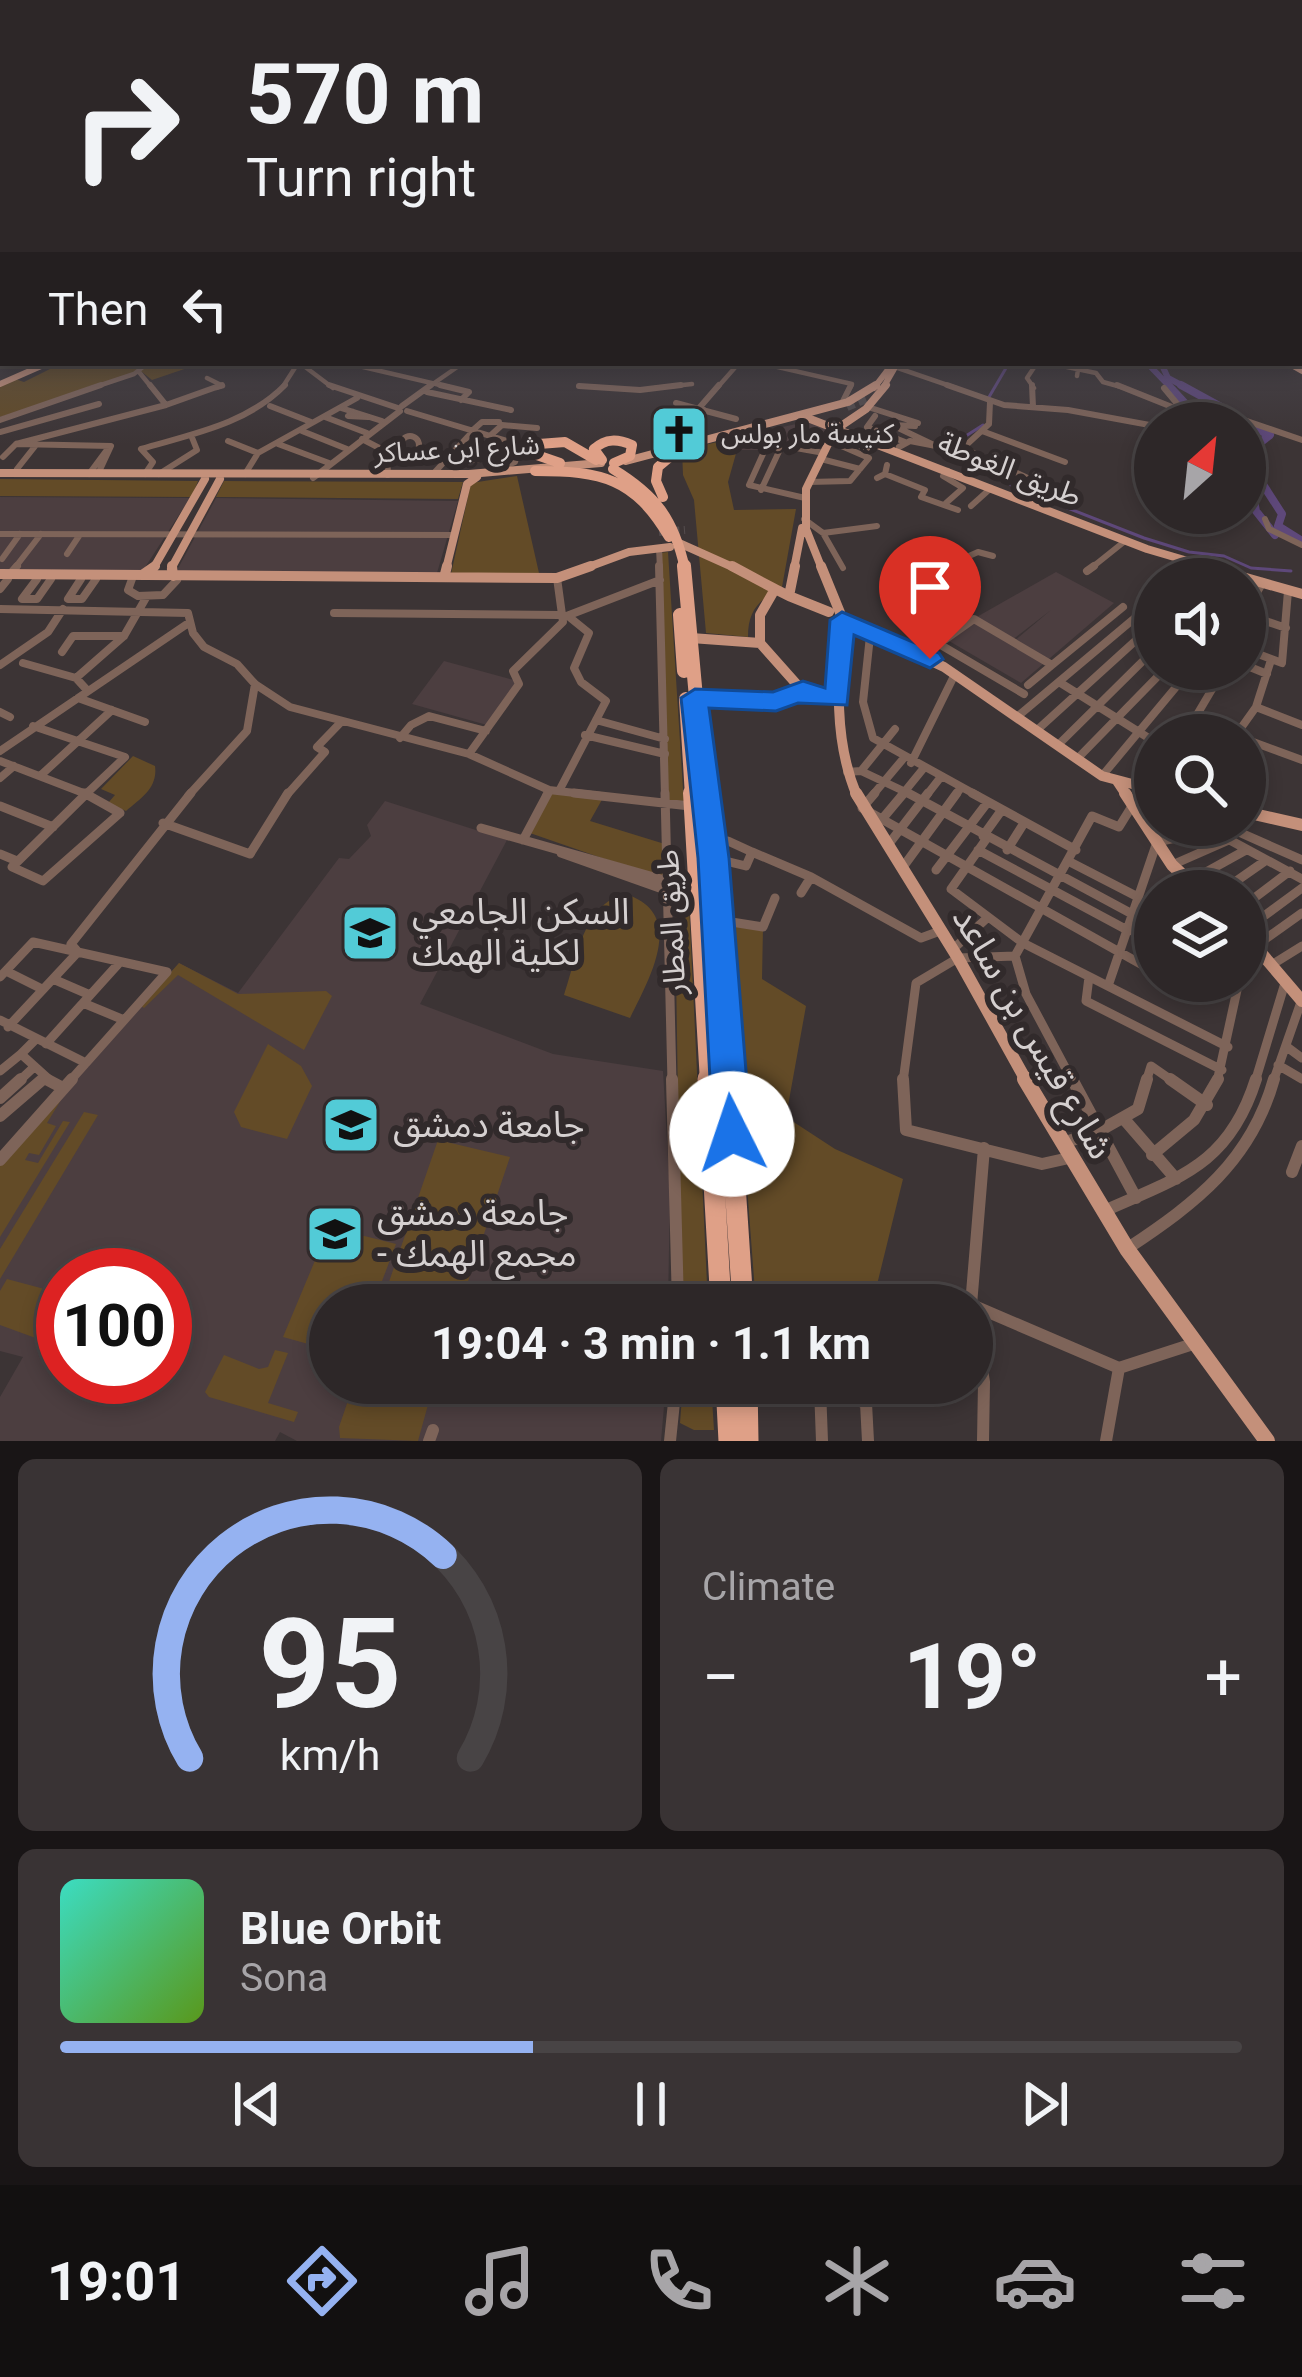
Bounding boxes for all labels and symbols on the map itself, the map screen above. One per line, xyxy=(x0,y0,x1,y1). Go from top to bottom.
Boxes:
north arrow xyxy=(1134,402,1266,534)
church icon: كنيسة مار بولس xyxy=(648,403,710,465)
place label: كنيسة مار بولس xyxy=(721,418,895,450)
street label: طريق الغوطة xyxy=(933,424,1087,515)
street label: شارع ابن عساكر xyxy=(372,429,541,473)
pin xyxy=(879,536,981,659)
street label: طريق المطار xyxy=(650,848,693,996)
place label: السكن الجامعي لكلية الهمك xyxy=(412,891,630,974)
street label: شارع قيس بن ساعد xyxy=(939,899,1122,1169)
school or university icon: السكن الجامعي لكلية الهمك xyxy=(339,902,401,964)
position arrow xyxy=(669,1071,795,1197)
school or university icon: جامعة دمشق xyxy=(320,1094,382,1156)
place label: جامعة دمشق xyxy=(393,1104,585,1147)
place label: جامعة دمشق - مجمع الهمك xyxy=(377,1192,577,1280)
school or university icon: جامعة دمشق - مجمع الهمك xyxy=(304,1203,366,1265)
speed limit sign: 100 xyxy=(36,1248,192,1404)

